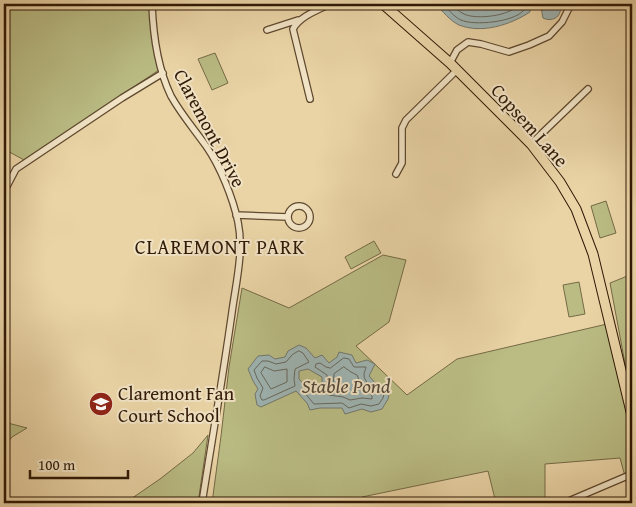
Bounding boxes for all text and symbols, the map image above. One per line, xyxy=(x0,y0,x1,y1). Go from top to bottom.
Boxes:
street label: Claremont Drive xyxy=(167,64,253,192)
street label: Copsem Lane xyxy=(485,77,575,173)
district label: CLAREMONT PARK xyxy=(135,232,305,261)
water label: Stable Pond xyxy=(301,371,391,400)
place label: Claremont Fan Court School xyxy=(118,379,234,429)
school or university icon: Claremont Fan Court School xyxy=(88,391,114,417)
scale bar xyxy=(30,447,128,479)
text: 100 m xyxy=(38,454,76,475)

